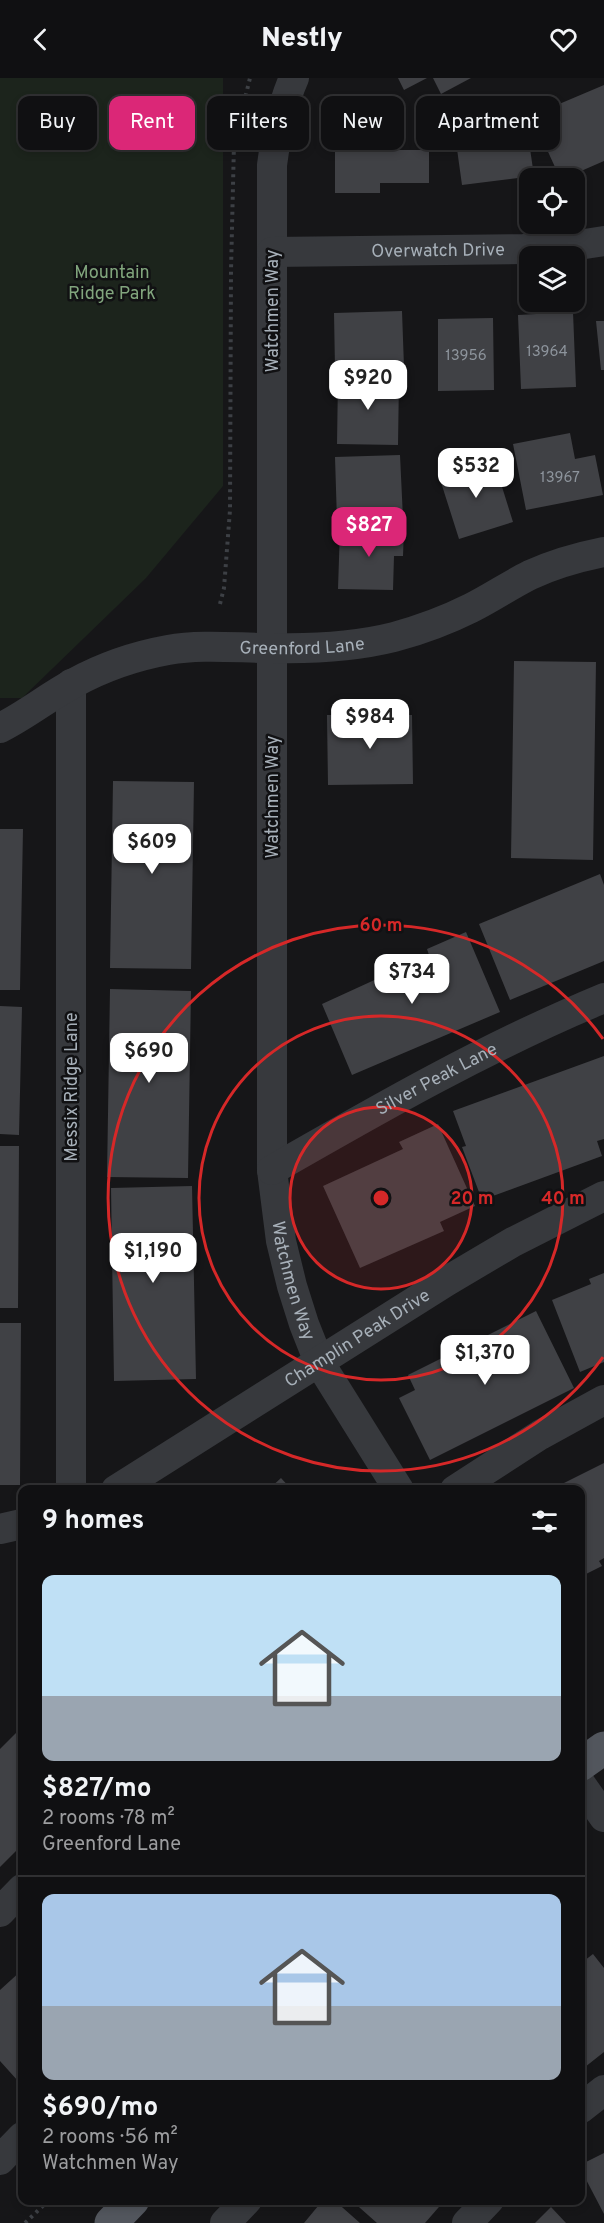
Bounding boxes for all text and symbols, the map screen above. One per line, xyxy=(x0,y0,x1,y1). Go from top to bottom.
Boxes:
text: Nestly xyxy=(261,22,343,56)
icon: back xyxy=(24,23,57,56)
icon: heart xyxy=(547,23,580,56)
chip: Buy xyxy=(18,96,97,150)
chip: Rent xyxy=(109,96,195,150)
chip: Filters xyxy=(207,96,309,150)
chip: New xyxy=(321,96,404,150)
chip: Apartment xyxy=(416,96,560,150)
map controls xyxy=(519,168,585,312)
button: locate xyxy=(519,168,585,234)
street label: Overwatch Drive xyxy=(371,239,505,264)
button: layers xyxy=(519,246,585,312)
street label: Watchmen Way xyxy=(262,250,285,372)
park label: Mountain Ridge Park xyxy=(68,262,156,306)
house number: 13964 xyxy=(526,343,568,362)
house number: 13956 xyxy=(445,347,487,366)
pin: $920 xyxy=(332,360,404,411)
text: $920 xyxy=(343,366,393,392)
pin: $532 xyxy=(440,448,512,499)
text: $532 xyxy=(452,454,500,480)
house number: 13967 xyxy=(540,469,580,488)
pin: $827 xyxy=(333,507,405,558)
text: $827 xyxy=(345,513,393,539)
street label: Greenford Lane xyxy=(239,633,366,661)
pin: $984 xyxy=(334,699,406,750)
text: $984 xyxy=(345,705,395,731)
street label: Watchmen Way xyxy=(262,736,285,858)
pin: $609 xyxy=(116,824,188,875)
text: $609 xyxy=(127,830,177,856)
text: 60 m xyxy=(359,915,403,938)
pin: $734 xyxy=(376,954,448,1005)
text: $734 xyxy=(388,960,436,986)
street label: Messix Ridge Lane xyxy=(61,1012,84,1162)
pin: $690 xyxy=(113,1033,185,1084)
street label: Silver Peak Lane xyxy=(372,1038,502,1122)
text: $690 xyxy=(124,1039,174,1065)
centre of rings xyxy=(371,1188,391,1208)
text: 20 m xyxy=(450,1188,494,1211)
text: 40 m xyxy=(541,1188,585,1211)
street label: Watchmen Way xyxy=(266,1220,319,1344)
pin: $1,190 xyxy=(104,1233,202,1284)
text: $1,190 xyxy=(124,1239,182,1265)
street label: Champlin Peak Drive xyxy=(281,1285,435,1394)
pin: $1,370 xyxy=(436,1335,534,1386)
text: $1,370 xyxy=(455,1341,515,1367)
text: 9 homes xyxy=(42,1505,144,1538)
icon: filters xyxy=(528,1505,561,1538)
icon: home xyxy=(248,1614,356,1722)
text: $827/mo xyxy=(42,1773,152,1806)
text: 2 rooms · 78 m² xyxy=(42,1806,175,1832)
text: Greenford Lane xyxy=(42,1832,181,1858)
icon: home xyxy=(248,1933,356,2041)
text: $690/mo xyxy=(42,2092,158,2125)
text: 2 rooms · 56 m² xyxy=(42,2125,178,2151)
text: Watchmen Way xyxy=(42,2151,179,2177)

